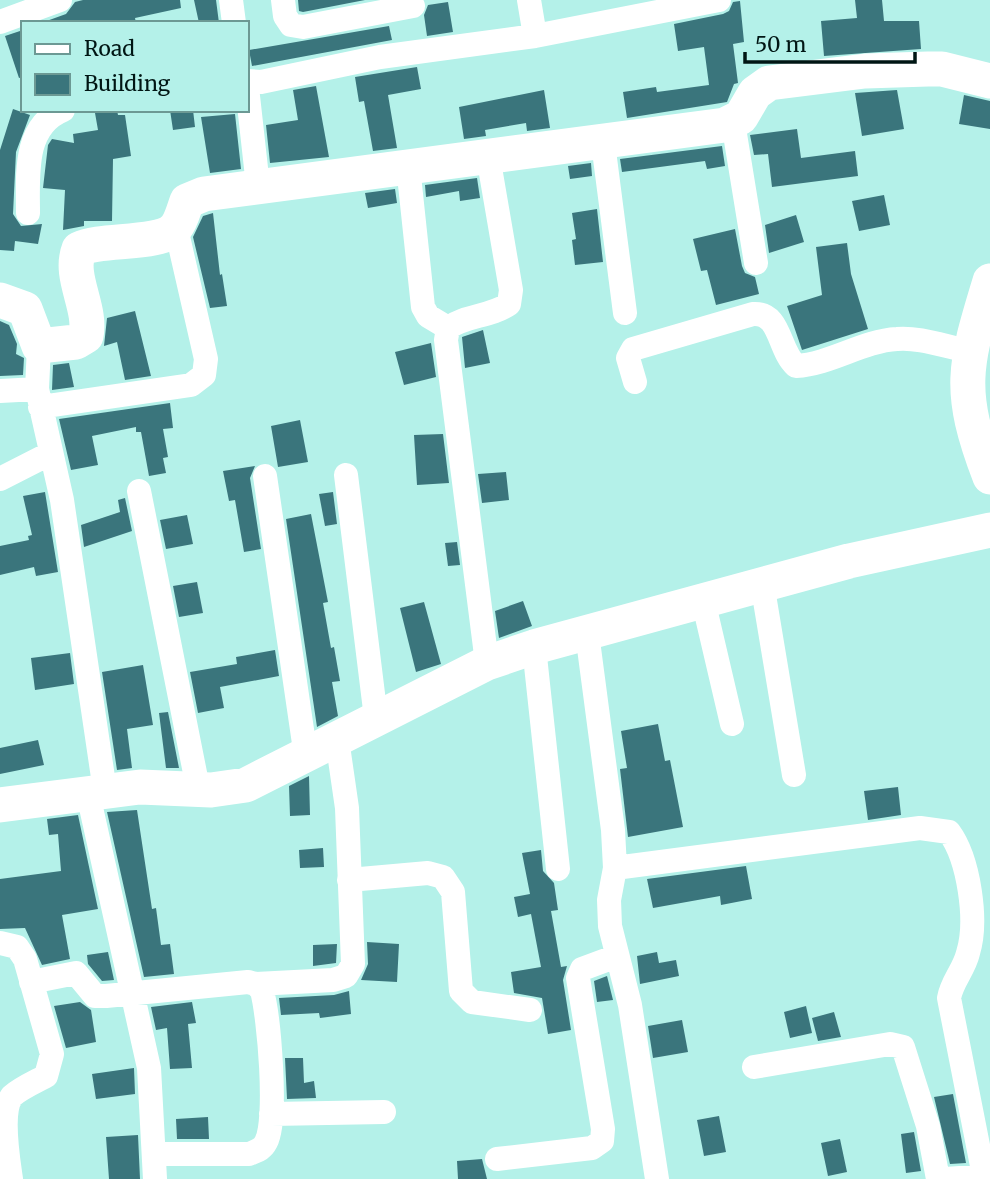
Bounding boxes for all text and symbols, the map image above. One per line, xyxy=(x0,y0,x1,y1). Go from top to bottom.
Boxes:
legend xyxy=(21,21,248,112)
scale bar xyxy=(745,21,915,65)
text: 50 m xyxy=(755,31,806,58)
text: Road xyxy=(84,35,135,62)
text: Building xyxy=(84,70,171,97)

